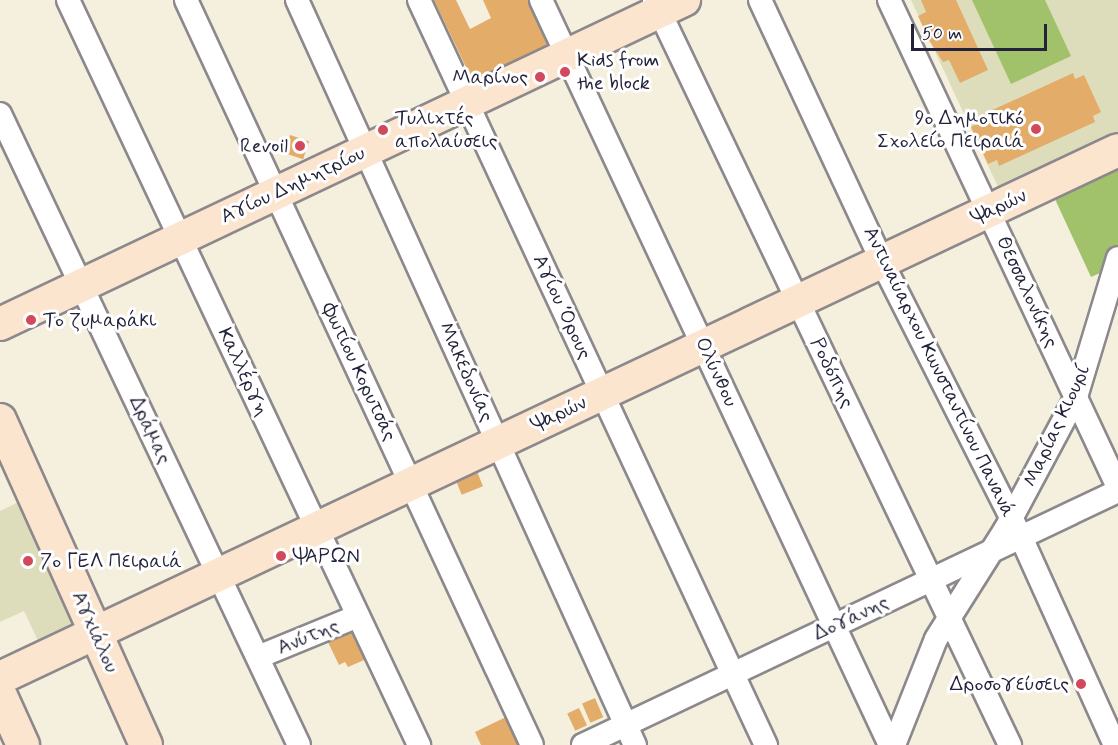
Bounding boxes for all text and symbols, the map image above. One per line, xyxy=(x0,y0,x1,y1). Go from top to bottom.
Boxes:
scale bar xyxy=(914,12,1050,50)
text: 50 m xyxy=(922,22,962,46)
place label: Kids from the block xyxy=(577,48,659,95)
place label: Μαρίνος xyxy=(452,65,528,89)
marker: Kids from the block xyxy=(558,65,572,79)
marker: Μαρίνος xyxy=(533,70,547,84)
place label: Τυλιχτές απολαύσεις xyxy=(395,106,498,153)
place label: 9ο Δημοτικό Σχολείο Πειραιά xyxy=(877,106,1024,153)
marker: 9ο Δημοτικό Σχολείο Πειραιά xyxy=(1029,122,1043,136)
marker: Τυλιχτές απολαύσεις xyxy=(376,123,390,137)
place label: Revoil xyxy=(240,134,288,158)
marker: Revoil xyxy=(293,139,307,153)
street label: Αγίου Δημητρίου xyxy=(217,141,369,229)
street label: Ψαρών xyxy=(968,184,1030,230)
street label: Αντιναύαρχου Κωνσταντίνου Πανανά xyxy=(858,223,1020,521)
street label: Θεσσαλονίκης xyxy=(991,232,1063,352)
street label: Αγίου Όρους xyxy=(527,251,597,363)
street label: Φωτίου Κορυτσάς xyxy=(316,299,402,445)
place label: Το ζυμαράκι xyxy=(43,308,156,332)
marker: Το ζυμαράκι xyxy=(24,313,38,327)
street label: Μακεδονίας xyxy=(433,318,499,426)
street label: Καλλέργη xyxy=(212,324,274,420)
street label: Ολύνθου xyxy=(690,333,742,411)
street label: Ροδόπης xyxy=(805,334,859,412)
street label: Μαρίας Κιουρί xyxy=(1018,361,1096,491)
street label: Ψαρών xyxy=(528,391,590,437)
street label: Δράμας xyxy=(124,392,176,468)
place label: ΨΑΡΩΝ xyxy=(293,544,360,568)
place label: 7ο ΓΕΛ Πειραιά xyxy=(40,549,182,573)
marker: ΨΑΡΩΝ xyxy=(274,549,288,563)
marker: 7ο ΓΕΛ Πειραιά xyxy=(21,554,35,568)
street label: Αγχιάλου xyxy=(66,587,124,677)
street label: Δογάνης xyxy=(810,590,892,646)
street label: Ανύτης xyxy=(274,614,342,660)
place label: Δροσογεύσεις xyxy=(950,672,1069,696)
marker: Δροσογεύσεις xyxy=(1074,677,1088,691)

